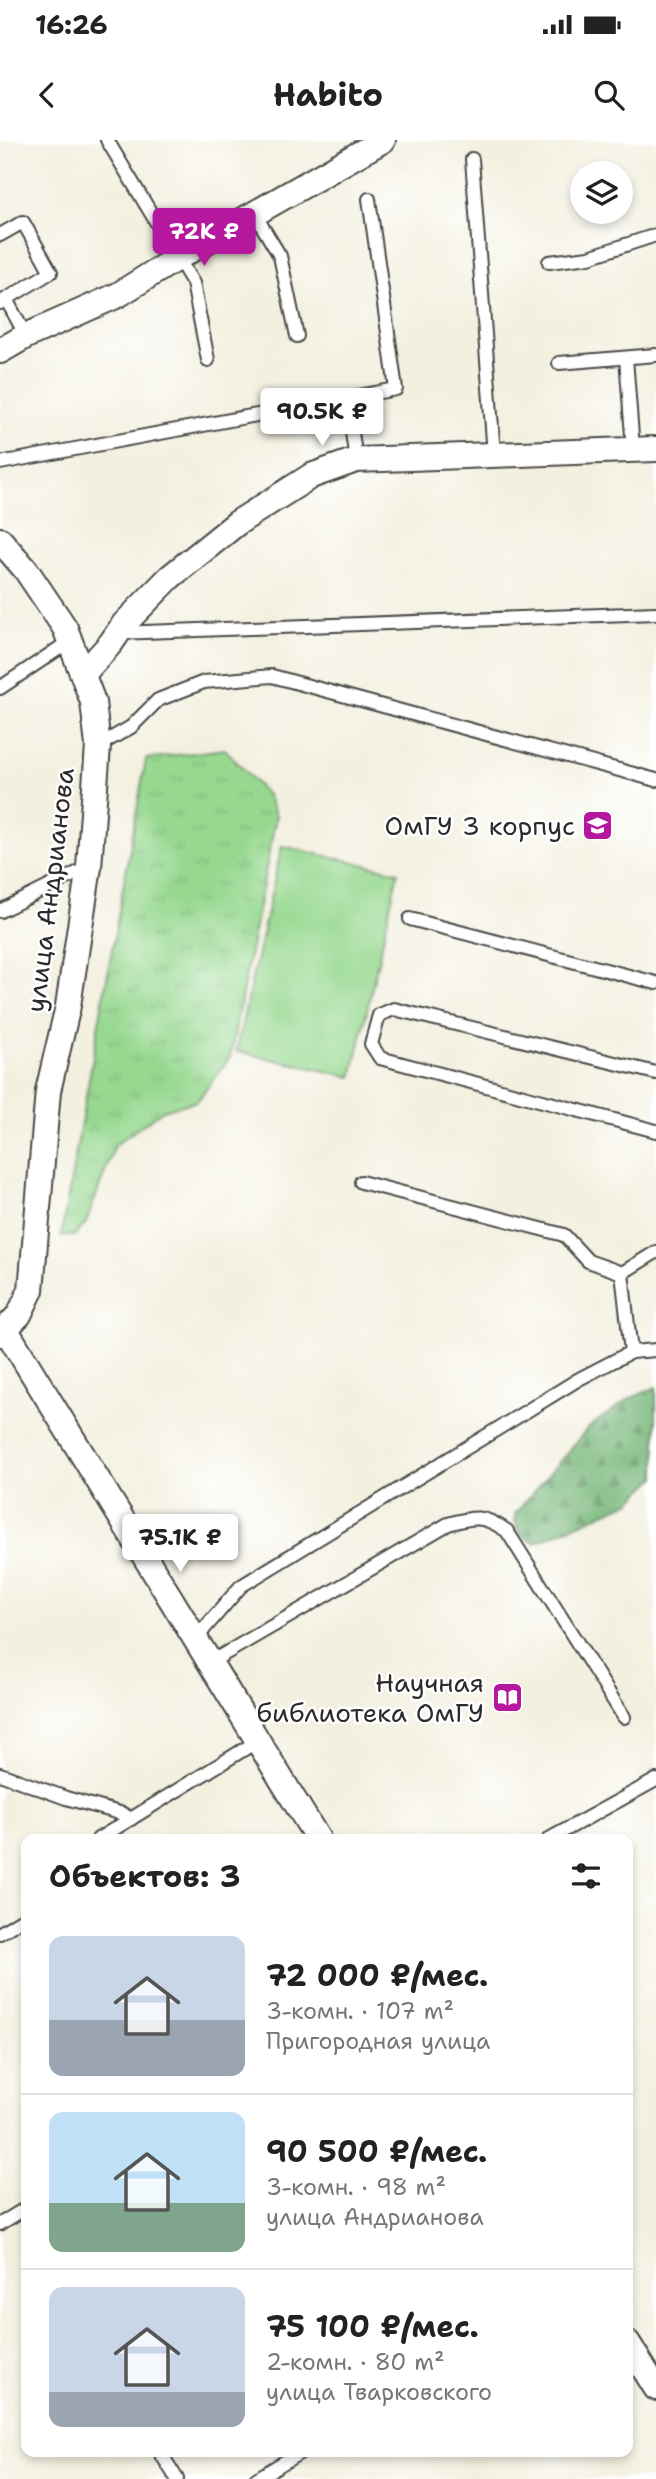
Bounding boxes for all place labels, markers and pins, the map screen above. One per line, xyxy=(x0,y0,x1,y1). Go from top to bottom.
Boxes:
pin: 72K ₽ xyxy=(155,208,253,268)
pin: 90.5K ₽ xyxy=(257,388,387,448)
place label: ОмГУ 3 корпус xyxy=(385,808,575,843)
school or university icon: ОмГУ 3 корпус xyxy=(581,809,615,843)
pin: 75.1K ₽ xyxy=(115,1514,245,1574)
place label: Научная библиотека ОмГУ xyxy=(256,1665,484,1730)
library icon: Научная библиотека ОмГУ xyxy=(490,1681,524,1715)

